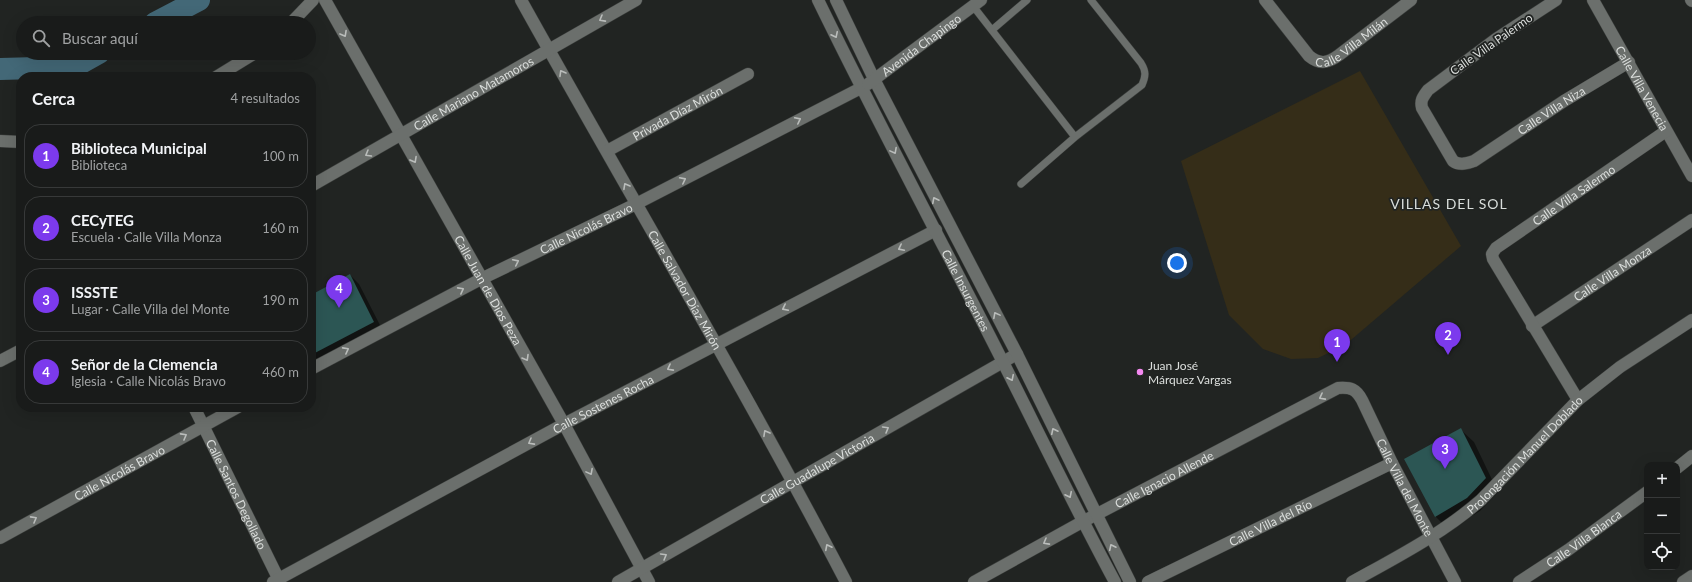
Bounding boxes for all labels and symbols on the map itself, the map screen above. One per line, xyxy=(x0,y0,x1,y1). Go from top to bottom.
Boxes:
street label: Avenida Chapingo xyxy=(878,10,964,79)
street label: Calle Villa Palermo xyxy=(1447,10,1535,78)
street label: Calle Villa Milán xyxy=(1314,14,1390,70)
one-way arrow xyxy=(599,15,606,22)
one-way arrow xyxy=(339,30,346,37)
one-way arrow xyxy=(830,31,838,38)
street label: Calle Villa Venecia xyxy=(1613,43,1672,133)
street label: Calle Mariano Matamoros xyxy=(411,53,536,133)
one-way arrow xyxy=(559,70,566,77)
street label: Privada Díaz Mirón xyxy=(630,82,725,143)
street label: Calle Villa Niza xyxy=(1514,83,1588,138)
one-way arrow xyxy=(794,117,802,125)
one-way arrow xyxy=(889,147,896,154)
one-way arrow xyxy=(365,149,372,156)
one-way arrow xyxy=(409,156,417,163)
street label: Calle Villa Salermo xyxy=(1529,161,1618,228)
one-way arrow xyxy=(679,177,686,184)
one-way arrow xyxy=(623,183,631,190)
district label: VILLAS DEL SOL xyxy=(1390,195,1508,212)
one-way arrow xyxy=(933,196,940,204)
street label: Calle Nicolás Bravo xyxy=(537,199,635,257)
street label: Calle Salvador Díaz Mirón xyxy=(645,227,725,352)
street label: Calle Juan de Dios Peza xyxy=(452,232,525,348)
street label: Calle Villa Monza xyxy=(1570,242,1654,304)
one-way arrow xyxy=(898,244,905,251)
street label: Calle Insurgentes xyxy=(939,247,994,334)
your location xyxy=(1167,253,1187,273)
one-way arrow xyxy=(512,259,519,267)
pin: 4 xyxy=(326,275,352,308)
one-way arrow xyxy=(456,287,464,295)
one-way arrow xyxy=(782,303,790,311)
one-way arrow xyxy=(993,311,1001,319)
pin: 2 xyxy=(1435,322,1461,355)
pin: 1 xyxy=(1324,329,1350,362)
one-way arrow xyxy=(341,348,349,355)
one-way arrow xyxy=(522,354,529,361)
place label: Juan José Márquez Vargas xyxy=(1148,358,1232,387)
one-way arrow xyxy=(667,363,674,371)
marker: Juan José Márquez Vargas xyxy=(1135,367,1145,377)
street label: Calle Sostenes Rocha xyxy=(550,371,656,436)
one-way arrow xyxy=(1006,374,1014,382)
one-way arrow xyxy=(1319,392,1326,400)
street label: Prolongación Manuel Doblado xyxy=(1463,392,1586,517)
one-way arrow xyxy=(882,426,889,433)
one-way arrow xyxy=(1051,428,1059,435)
street label: Calle Guadalupe Victoria xyxy=(757,430,877,507)
one-way arrow xyxy=(764,430,771,437)
one-way arrow xyxy=(180,433,188,440)
street label: Calle Santos Degollado xyxy=(203,436,270,552)
street label: Calle Villa del Monte xyxy=(1374,436,1437,539)
pin: 3 xyxy=(1432,436,1458,469)
one-way arrow xyxy=(527,437,535,445)
street label: Calle Nicolás Bravo xyxy=(71,441,167,503)
street label: Calle Ignacio Allende xyxy=(1112,447,1216,511)
one-way arrow xyxy=(585,467,592,475)
one-way arrow xyxy=(1064,491,1072,498)
street label: Calle Villa del Río xyxy=(1226,496,1314,549)
street label: Calle Villa Blanca xyxy=(1543,506,1624,570)
one-way arrow xyxy=(30,517,37,524)
one-way arrow xyxy=(1043,537,1050,545)
one-way arrow xyxy=(825,544,832,552)
one-way arrow xyxy=(1109,544,1117,551)
one-way arrow xyxy=(660,553,667,560)

